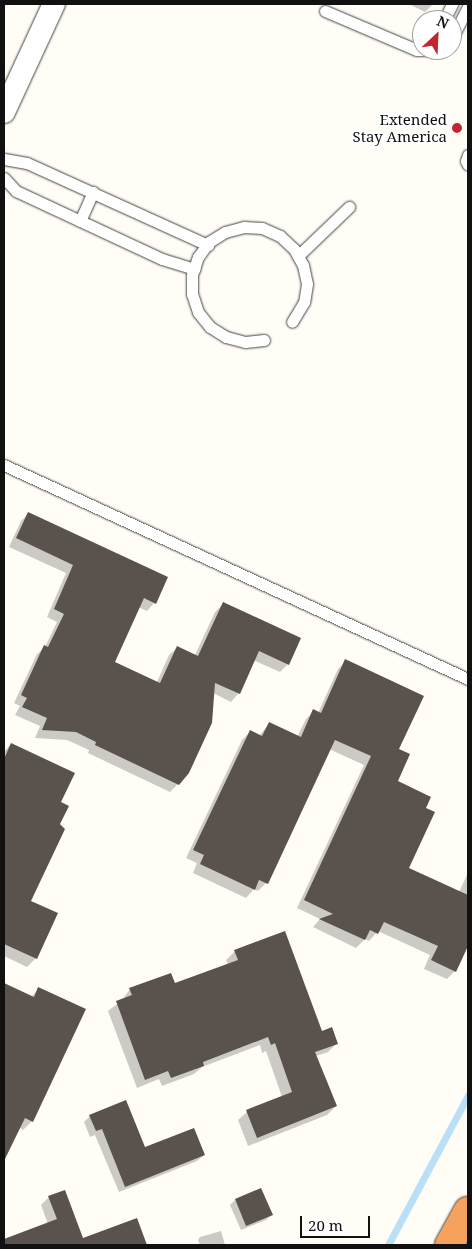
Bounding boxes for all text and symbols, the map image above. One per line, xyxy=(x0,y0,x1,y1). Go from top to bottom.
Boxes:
north arrow xyxy=(412,10,462,60)
text: N xyxy=(434,11,452,33)
place label: Extended Stay America xyxy=(353,110,447,145)
marker: Extended Stay America xyxy=(451,122,463,134)
scale bar xyxy=(302,1206,372,1238)
text: 20 m xyxy=(308,1215,343,1235)

